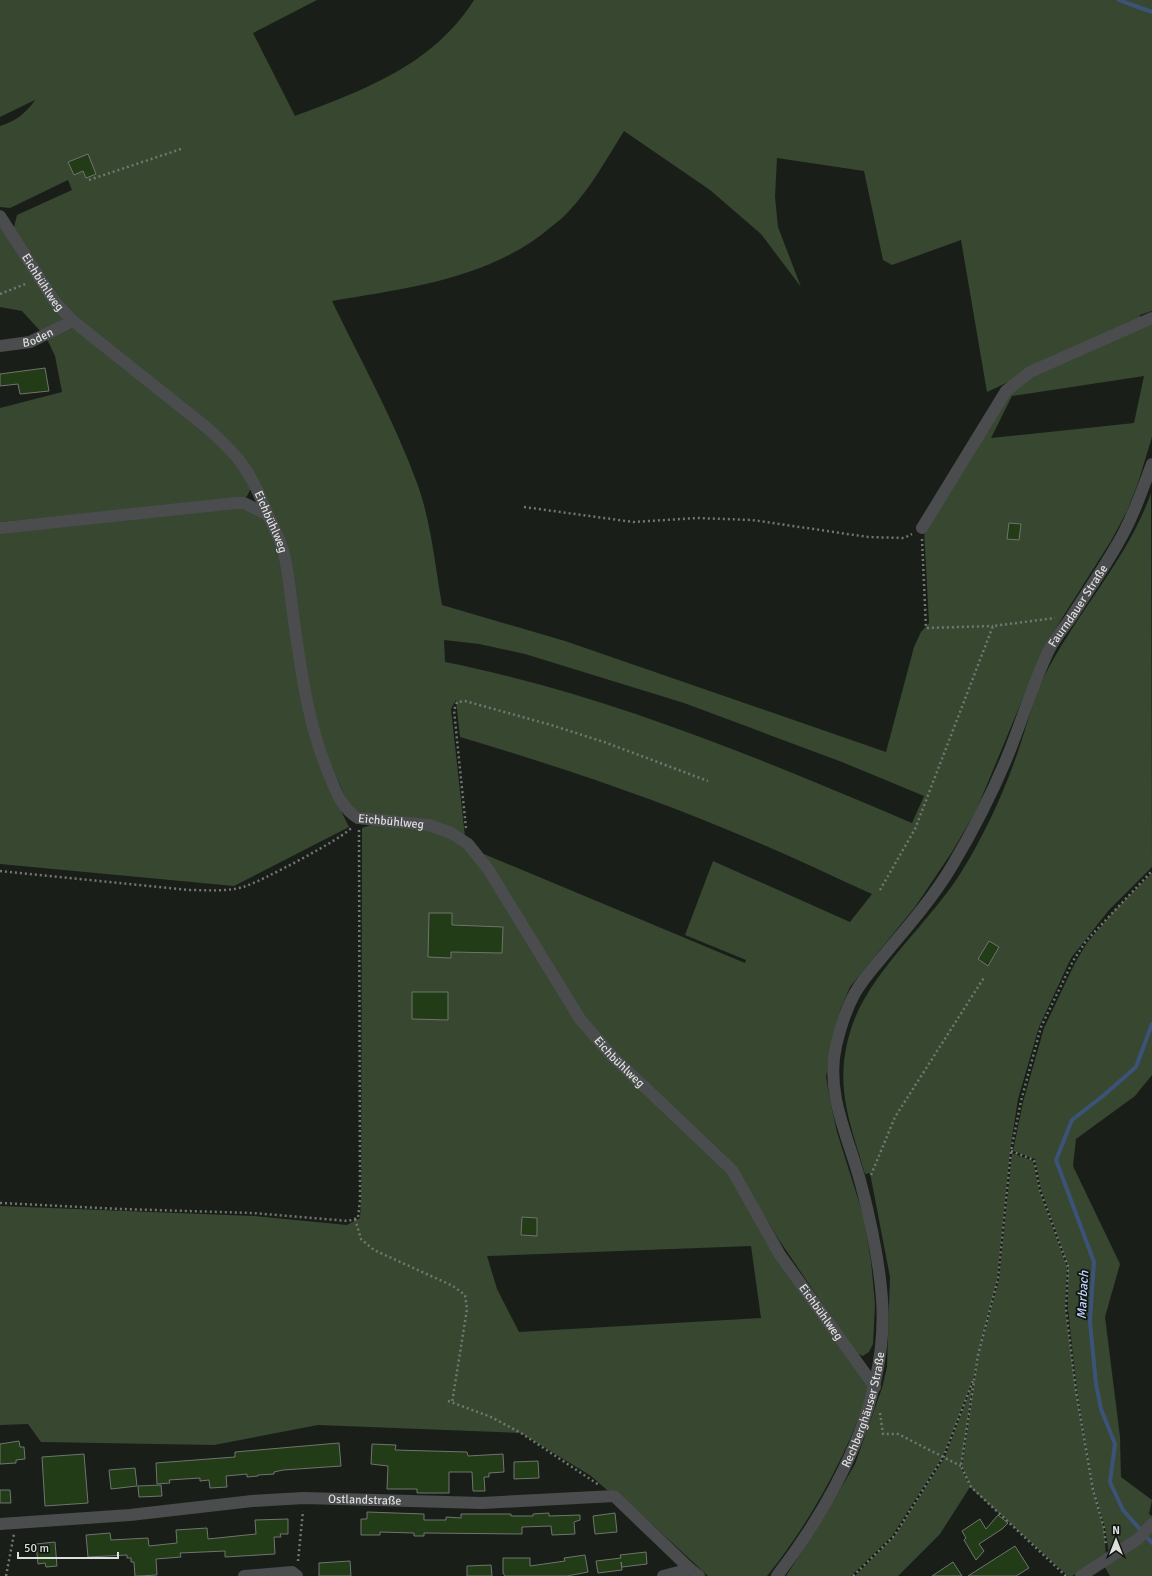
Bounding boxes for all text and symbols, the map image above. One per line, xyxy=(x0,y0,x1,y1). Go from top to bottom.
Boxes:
street label: Eichbühlweg xyxy=(18,251,67,315)
street label: Boden xyxy=(22,325,56,351)
street label: Eichbühlweg xyxy=(251,489,290,555)
street label: Faurndauer Straße xyxy=(1045,562,1111,650)
street label: Eichbühlweg xyxy=(357,811,425,832)
street label: Eichbühlweg xyxy=(590,1034,648,1091)
water label: Marbach xyxy=(1074,1270,1092,1320)
street label: Eichbühlweg xyxy=(795,1281,846,1344)
street label: Rechberghäuser Straße xyxy=(838,1351,888,1470)
street label: Ostlandstraße xyxy=(328,1492,402,1509)
north arrow xyxy=(1096,1520,1136,1560)
text: N xyxy=(1112,1524,1120,1537)
scale bar xyxy=(18,1534,118,1560)
text: 50 m xyxy=(24,1541,49,1556)

